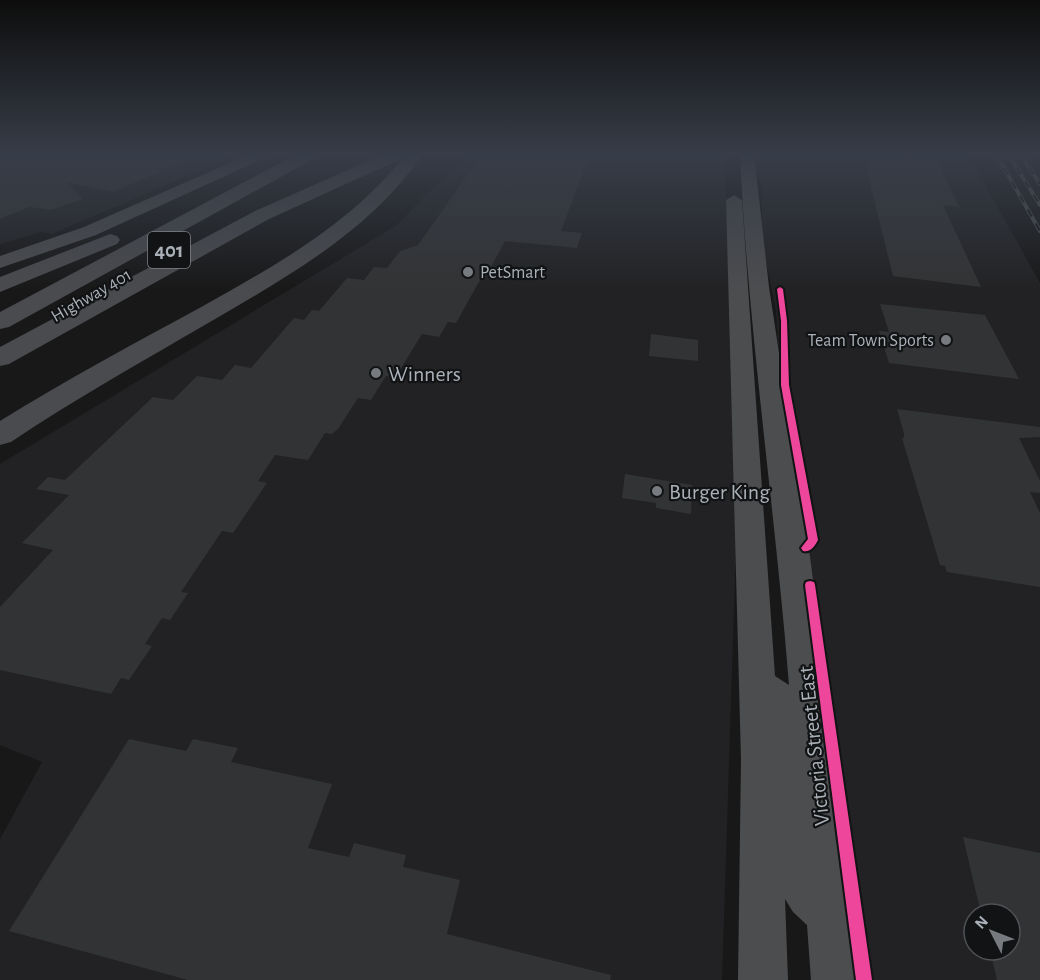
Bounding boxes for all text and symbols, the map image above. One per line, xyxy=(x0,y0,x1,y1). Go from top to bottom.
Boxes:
road number: 401 xyxy=(148,232,190,268)
place label: PetSmart xyxy=(480,264,545,282)
marker: PetSmart xyxy=(461,265,475,279)
street label: Highway 401 xyxy=(48,266,135,326)
place label: Team Town Sports xyxy=(807,332,934,350)
marker: Team Town Sports xyxy=(939,333,953,347)
place label: Winners xyxy=(388,363,461,385)
marker: Winners xyxy=(369,366,383,380)
place label: Burger King xyxy=(669,481,770,503)
marker: Burger King xyxy=(650,484,664,498)
street label: Victoria Street East xyxy=(795,665,833,827)
north arrow xyxy=(962,902,1022,962)
text: N xyxy=(972,913,991,932)

